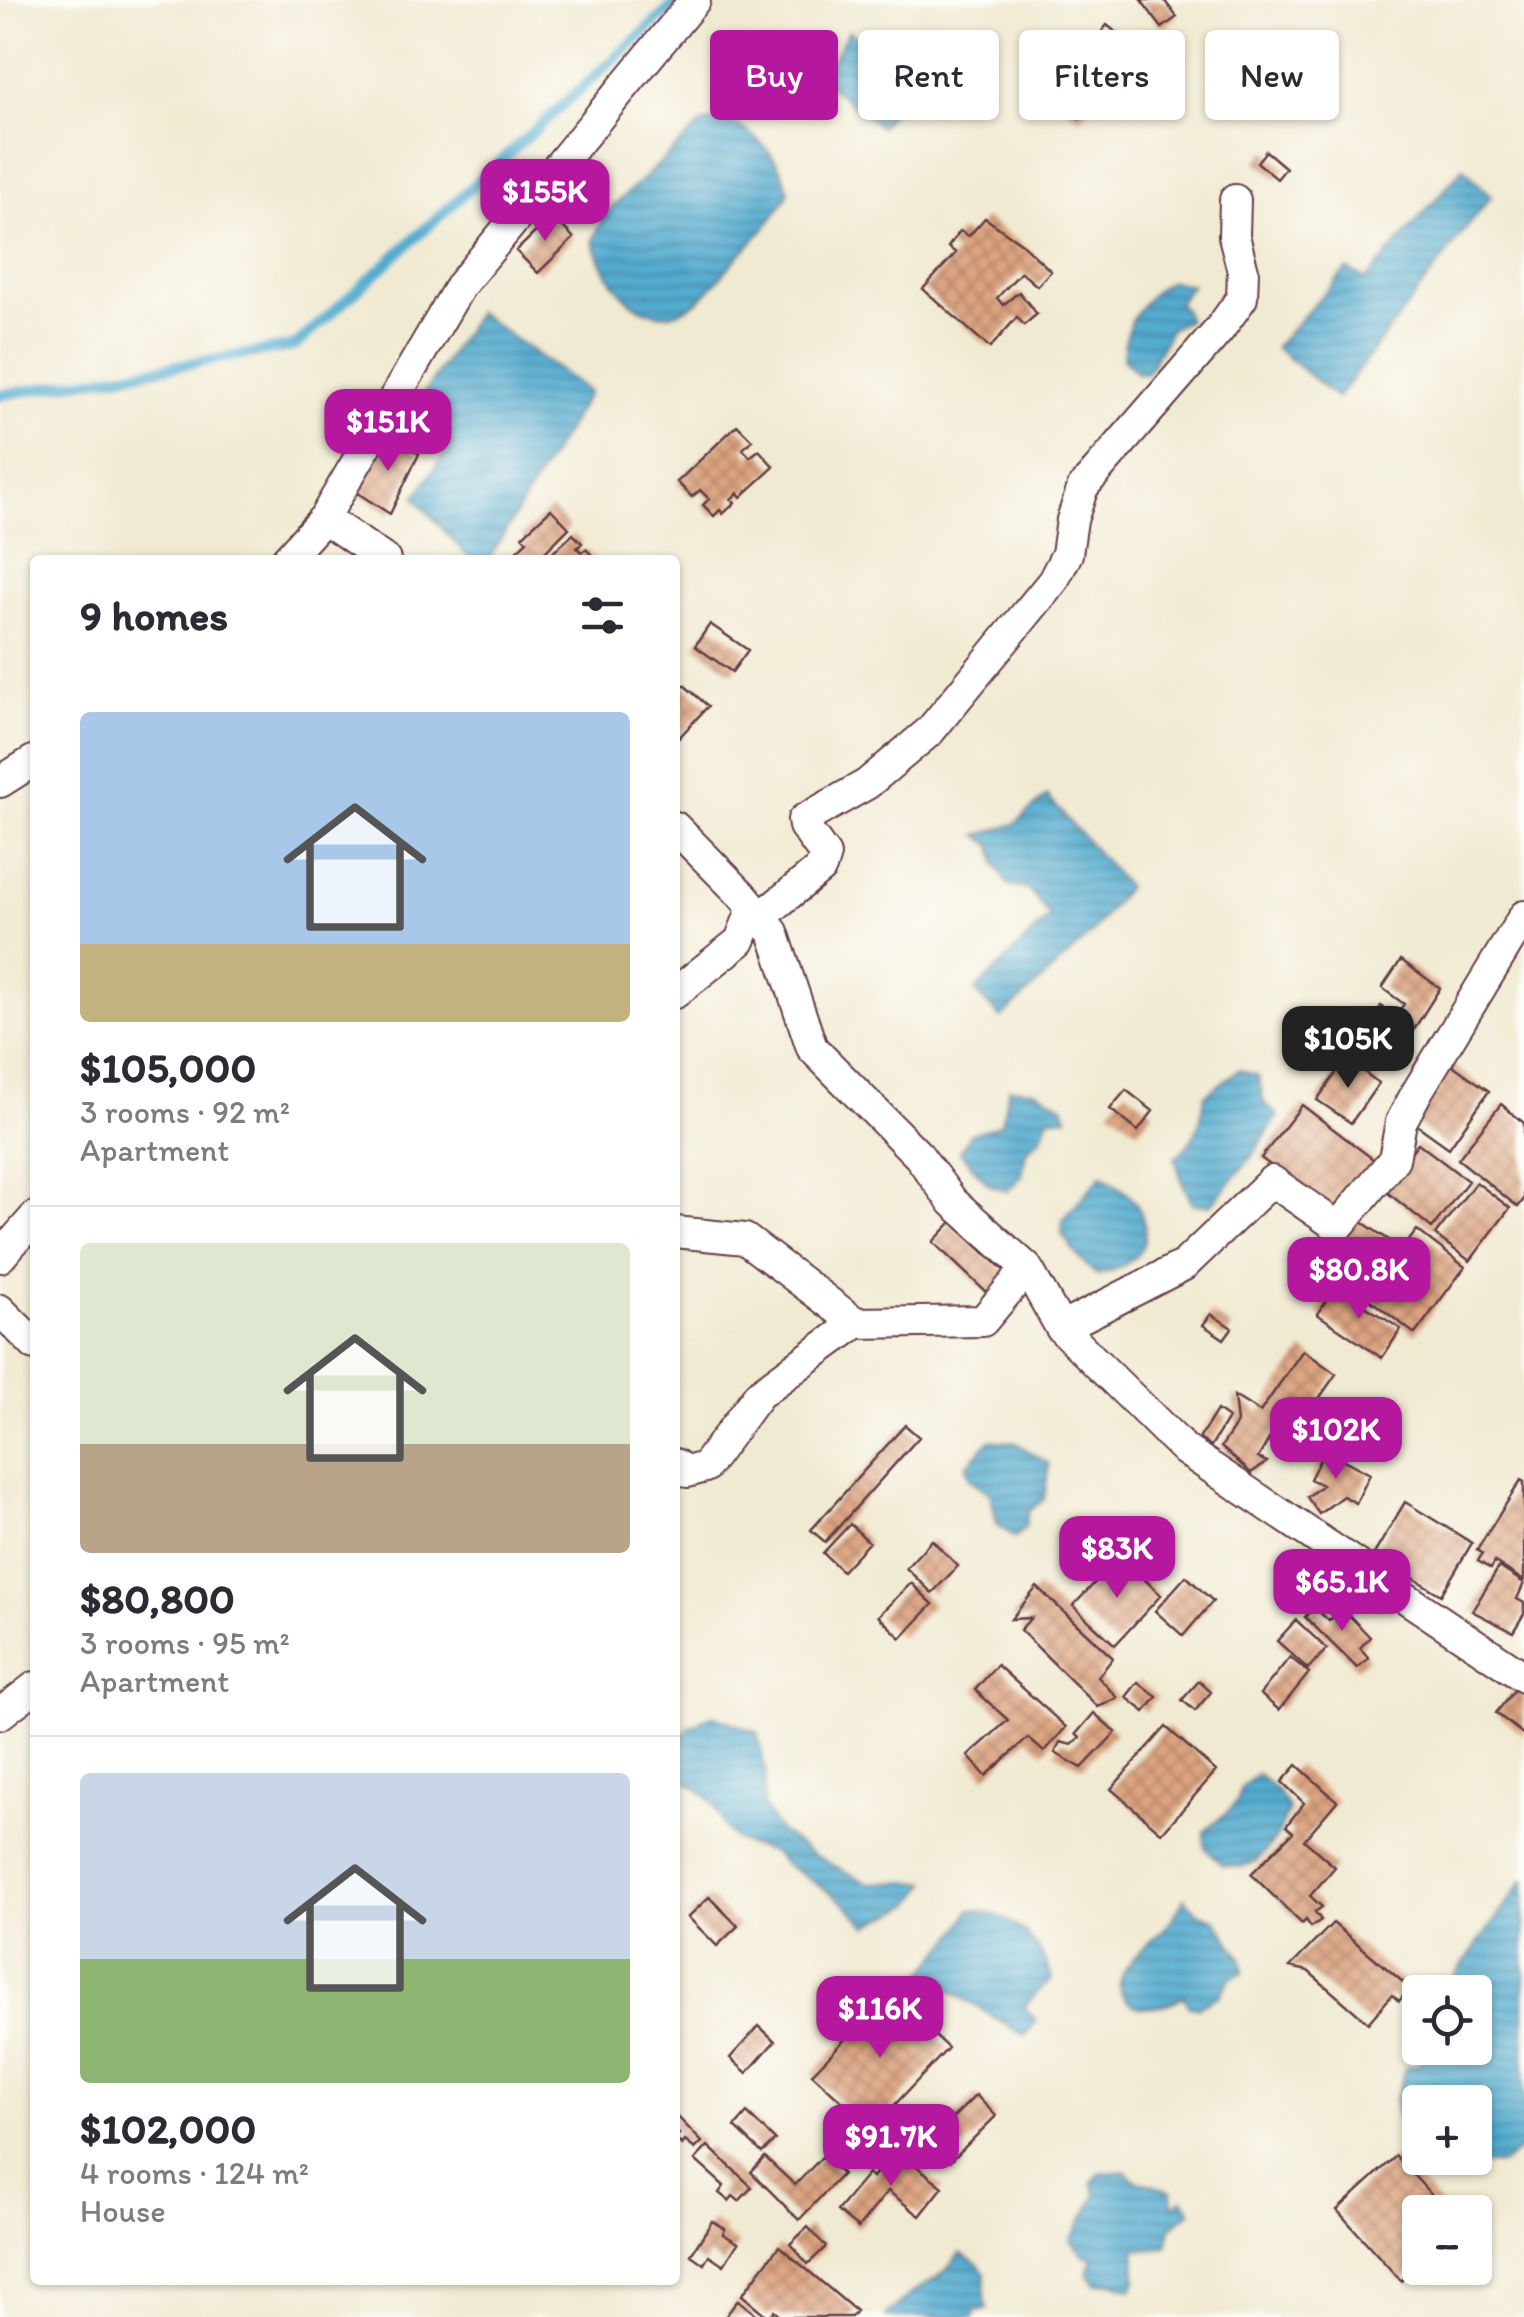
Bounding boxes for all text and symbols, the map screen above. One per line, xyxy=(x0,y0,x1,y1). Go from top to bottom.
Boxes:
chip: Buy xyxy=(710,30,838,120)
chip: Rent xyxy=(858,30,999,120)
chip: Filters xyxy=(1019,30,1185,120)
chip: New xyxy=(1205,30,1339,120)
pin: $155K xyxy=(475,159,615,244)
text: $155K xyxy=(502,172,588,210)
pin: $151K xyxy=(318,389,458,474)
text: $151K xyxy=(346,402,430,440)
icon: filters xyxy=(575,588,630,643)
text: 9 homes xyxy=(80,590,228,641)
icon: home xyxy=(265,777,445,957)
pin: $105K xyxy=(1278,1006,1418,1091)
text: $105K xyxy=(1304,1019,1392,1057)
text: $105,000 xyxy=(80,1042,256,1093)
text: 3 rooms · 92 m² xyxy=(80,1093,290,1131)
text: Apartment xyxy=(80,1131,229,1169)
pin: $80.8K xyxy=(1278,1237,1440,1322)
text: $80.8K xyxy=(1309,1250,1409,1288)
icon: home xyxy=(265,1308,445,1488)
pin: $102K xyxy=(1266,1397,1406,1482)
text: $102K xyxy=(1292,1410,1380,1448)
pin: $83K xyxy=(1058,1516,1176,1601)
text: $83K xyxy=(1081,1529,1153,1567)
pin: $65.1K xyxy=(1261,1549,1423,1634)
text: $65.1K xyxy=(1295,1562,1389,1600)
text: $80,800 xyxy=(80,1573,235,1624)
text: 3 rooms · 95 m² xyxy=(80,1624,290,1662)
text: Apartment xyxy=(80,1662,229,1700)
icon: home xyxy=(265,1838,445,2018)
map controls xyxy=(1402,1975,1492,2285)
button: locate xyxy=(1402,1975,1492,2065)
pin: $116K xyxy=(810,1976,950,2061)
text: $116K xyxy=(838,1989,922,2027)
button: + xyxy=(1402,2085,1492,2175)
text: $102,000 xyxy=(80,2103,256,2154)
pin: $91.7K xyxy=(810,2104,972,2189)
text: $91.7K xyxy=(845,2117,937,2155)
text: 4 rooms · 124 m² xyxy=(80,2154,309,2192)
text: House xyxy=(80,2192,166,2230)
button: − xyxy=(1402,2195,1492,2285)

